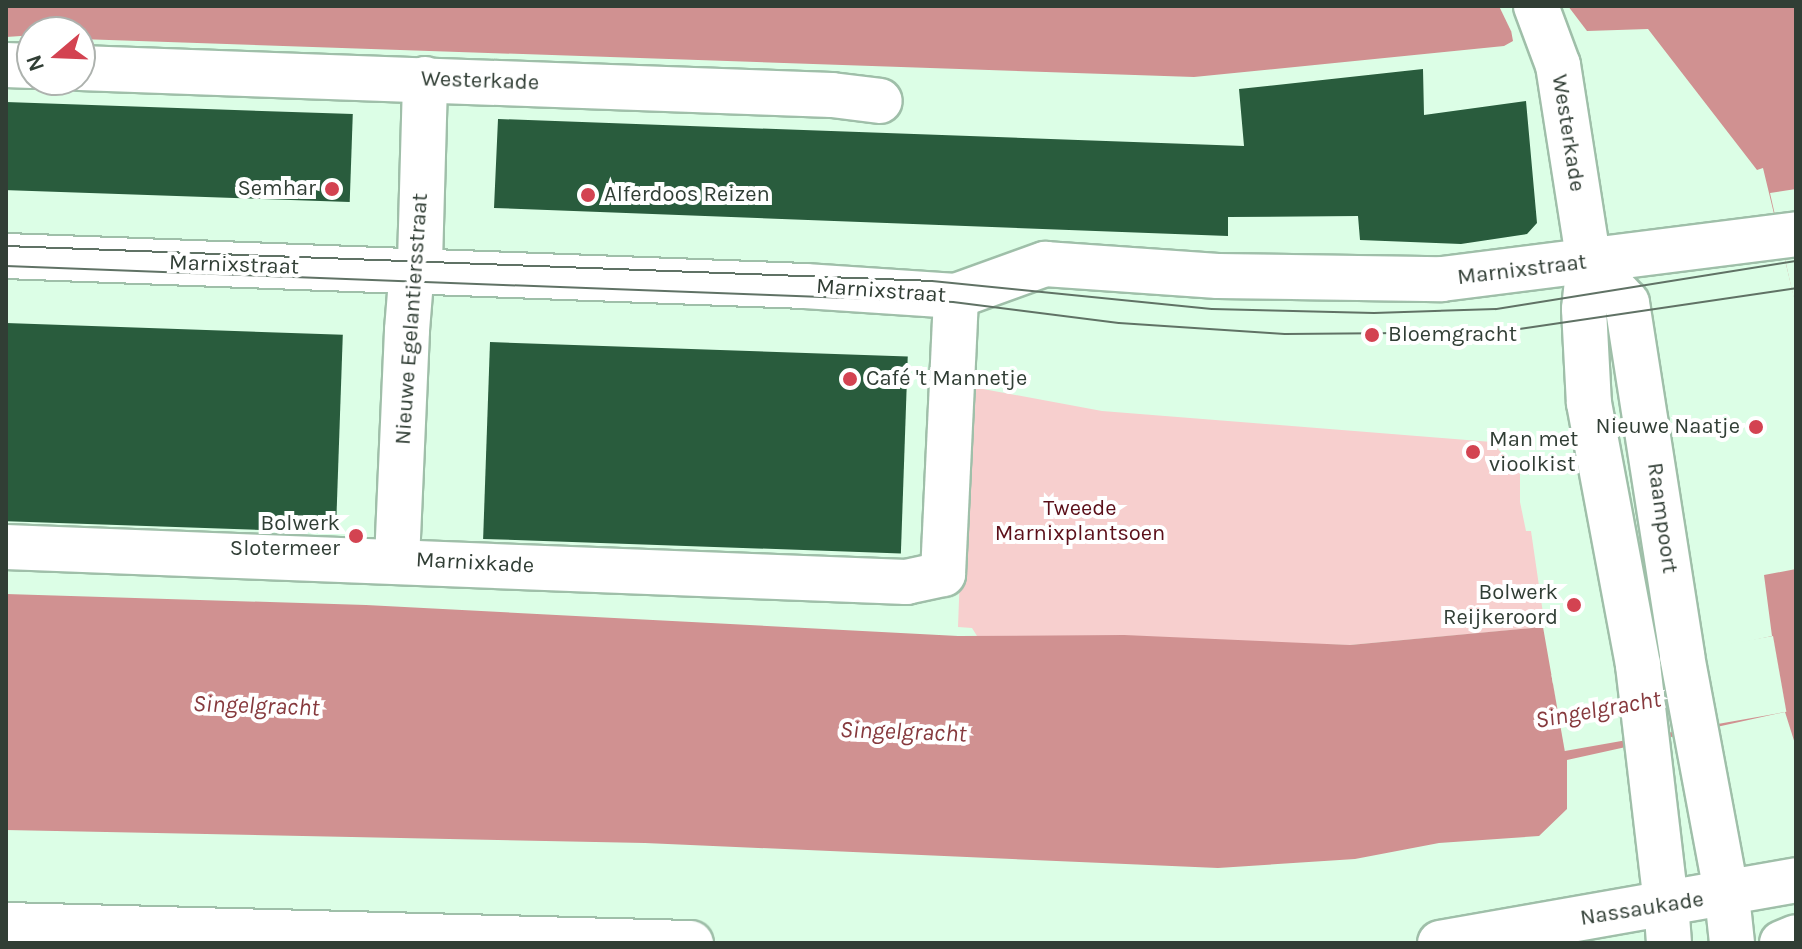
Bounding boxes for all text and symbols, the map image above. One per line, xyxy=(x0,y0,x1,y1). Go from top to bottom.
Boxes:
north arrow xyxy=(16,16,96,96)
text: N xyxy=(20,51,50,75)
street label: Westerkade xyxy=(420,66,540,96)
street label: Westerkade xyxy=(1546,73,1590,193)
place label: Semhar xyxy=(237,176,316,202)
marker: Semhar xyxy=(323,180,341,198)
place label: Alferdoos Reizen xyxy=(604,182,770,208)
marker: Alferdoos Reizen xyxy=(579,186,597,204)
street label: Nieuwe Egelantiersstraat xyxy=(390,192,434,446)
street label: Marnixstraat xyxy=(1456,249,1588,291)
street label: Marnixstraat xyxy=(169,250,299,280)
street label: Marnixstraat xyxy=(815,273,947,309)
place label: Bloemgracht xyxy=(1388,322,1517,348)
marker: Bloemgracht xyxy=(1363,326,1381,344)
place label: Café 't Mannetje xyxy=(866,366,1027,392)
marker: Café 't Mannetje xyxy=(841,370,859,388)
place label: Nieuwe Naatje xyxy=(1596,414,1740,440)
marker: Nieuwe Naatje xyxy=(1747,418,1765,436)
place label: Man met vioolkist xyxy=(1489,426,1578,478)
marker: Man met vioolkist xyxy=(1464,443,1482,461)
street label: Raampoort xyxy=(1641,461,1683,575)
park label: Tweede Marnixplantsoen xyxy=(995,495,1165,546)
place label: Bolwerk Slotermeer xyxy=(230,510,340,562)
marker: Bolwerk Slotermeer xyxy=(347,527,365,545)
street label: Marnixkade xyxy=(415,547,535,579)
place label: Bolwerk Reijkeroord xyxy=(1443,579,1558,630)
marker: Bolwerk Reijkeroord xyxy=(1565,596,1583,614)
water label: Singelgracht xyxy=(1533,685,1663,735)
water label: Singelgracht xyxy=(192,689,320,723)
water label: Singelgracht xyxy=(839,715,967,749)
street label: Nassaukade xyxy=(1578,886,1706,932)

